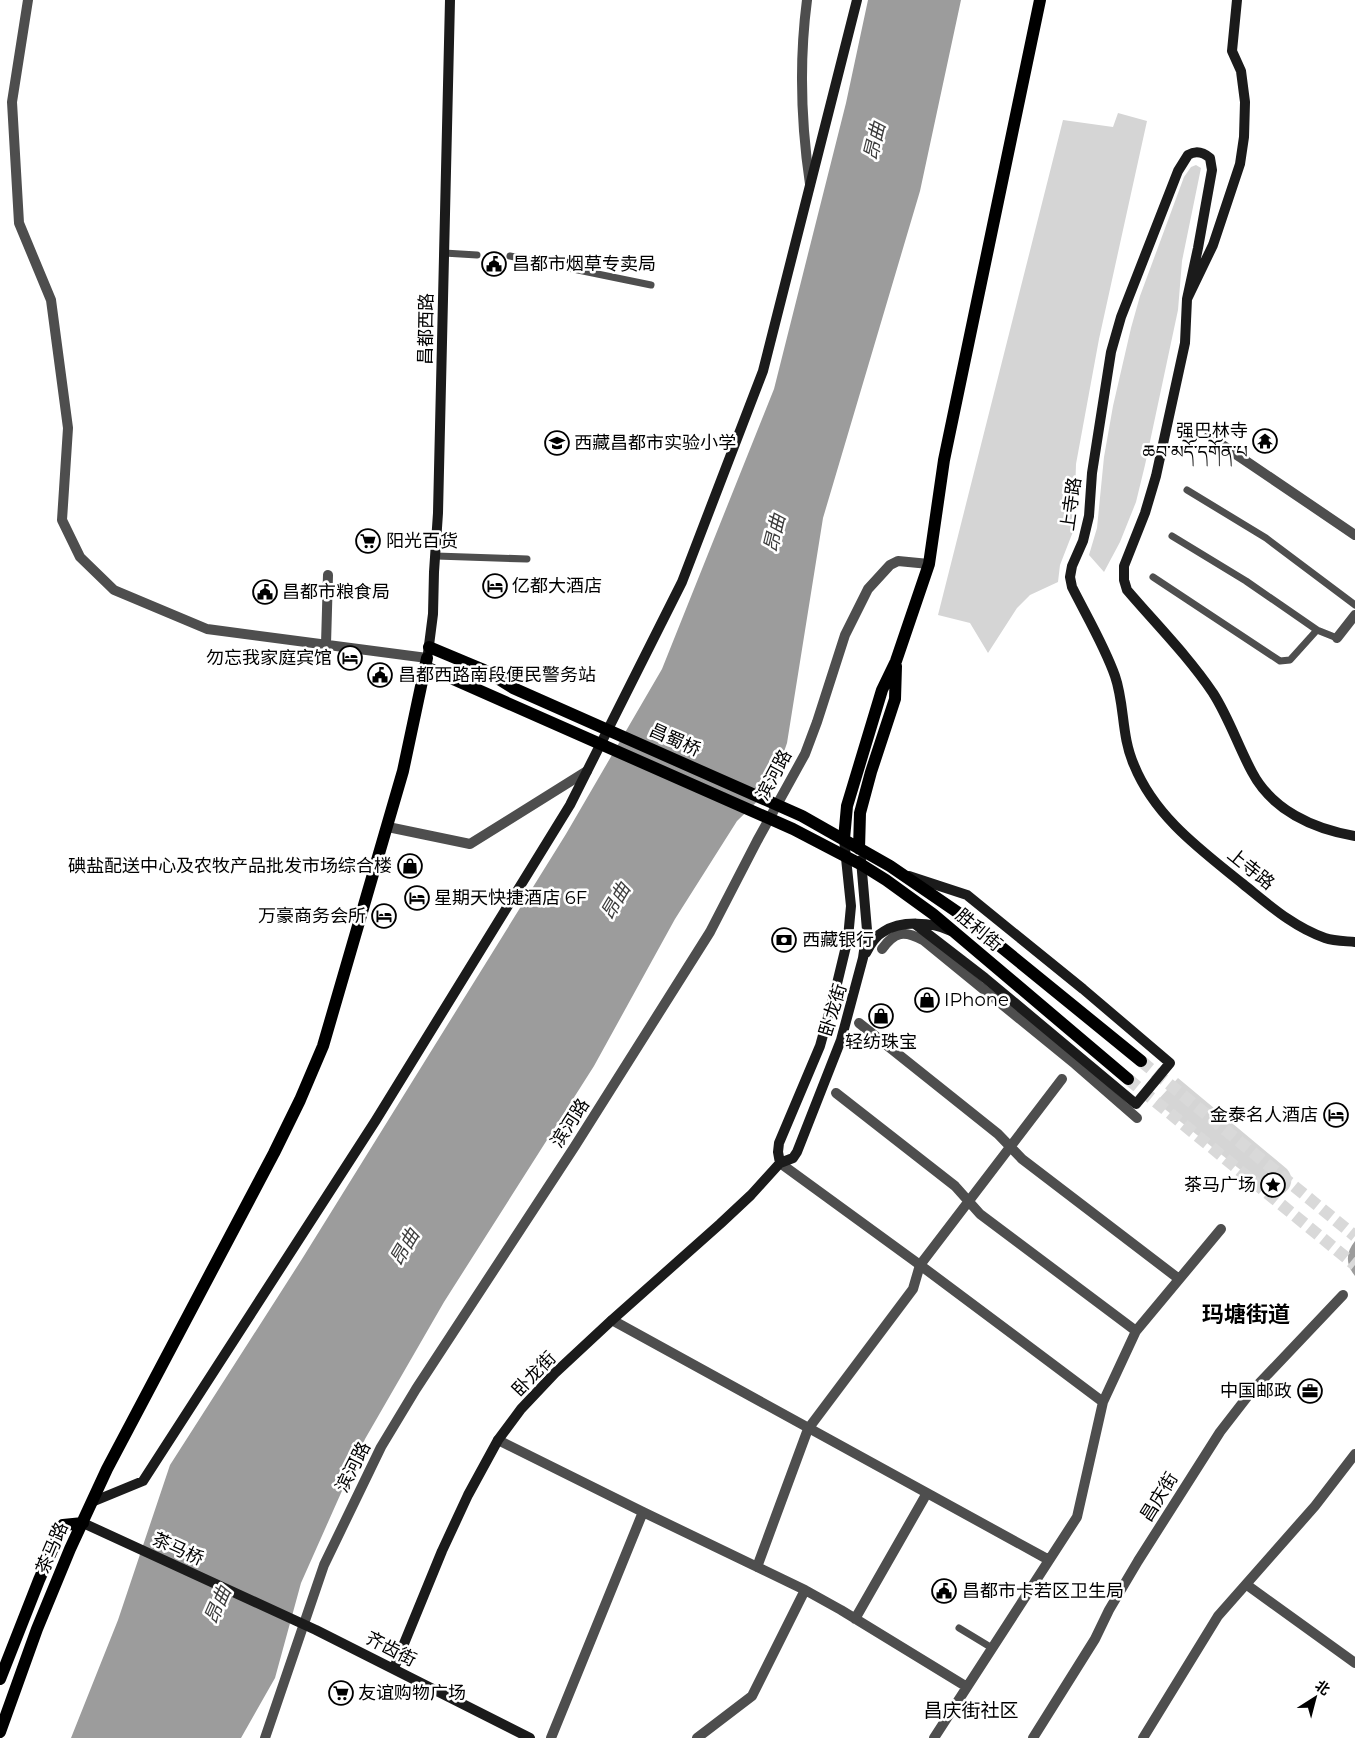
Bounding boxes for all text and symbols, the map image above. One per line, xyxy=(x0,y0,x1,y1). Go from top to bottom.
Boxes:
water label: 昂曲 xyxy=(859,118,891,162)
public building icon: 昌都市烟草专卖局 xyxy=(481,251,507,277)
place label: 昌都市烟草专卖局 xyxy=(512,253,656,275)
street label: 昌都西路 xyxy=(414,293,438,365)
place label: 强巴林寺 ཆབ་མདོ་དགོན་པ xyxy=(1143,420,1248,467)
temple icon: 强巴林寺 ཆབ་མདོ་དགོན་པ xyxy=(1252,428,1278,454)
school or university icon: 西藏昌都市实验小学 xyxy=(544,430,570,456)
place label: 西藏昌都市实验小学 xyxy=(574,432,736,454)
street label: 上寺路 xyxy=(1056,476,1086,532)
water label: 昂曲 xyxy=(759,510,791,554)
supermarket icon: 阳光百货 xyxy=(355,528,381,554)
place label: 阳光百货 xyxy=(386,530,458,552)
hotel icon: 亿都大酒店 xyxy=(482,573,508,599)
place label: 亿都大酒店 xyxy=(512,575,602,597)
public building icon: 昌都市粮食局 xyxy=(252,579,278,605)
place label: 昌都市粮食局 xyxy=(282,581,390,603)
hotel icon: 勿忘我家庭宾馆 xyxy=(337,645,363,671)
place label: 勿忘我家庭宾馆 xyxy=(206,647,332,669)
public building icon: 昌都西路南段便民警务站 xyxy=(367,662,393,688)
place label: 昌都西路南段便民警务站 xyxy=(398,664,596,686)
street label: 昌蜀桥 xyxy=(646,719,704,761)
street label: 滨河路 xyxy=(752,746,796,804)
street label: 上寺路 xyxy=(1223,843,1279,895)
shop icon: 碘盐配送中心及农牧产品批发市场综合楼 xyxy=(397,853,423,879)
place label: 碘盐配送中心及农牧产品批发市场综合楼 xyxy=(68,855,392,877)
water label: 昂曲 xyxy=(596,877,636,923)
hotel icon: 星期天快捷酒店 6F xyxy=(404,885,430,911)
place label: 星期天快捷酒店 6F xyxy=(434,887,587,909)
hotel icon: 万豪商务会所 xyxy=(371,903,397,929)
street label: 胜利街 xyxy=(951,904,1007,956)
place label: 万豪商务会所 xyxy=(258,905,366,927)
bank icon: 西藏银行 xyxy=(771,927,797,953)
place label: 西藏银行 xyxy=(802,929,874,951)
street label: 卧龙街 xyxy=(815,981,851,1039)
shop icon: IPhone xyxy=(914,987,940,1013)
place label: IPhone xyxy=(944,989,1009,1011)
shop icon: 轻纺珠宝 xyxy=(868,1003,894,1029)
place label: 轻纺珠宝 xyxy=(845,1031,917,1053)
street label: 滨河路 xyxy=(546,1094,594,1152)
hotel icon: 金泰名人酒店 xyxy=(1323,1102,1349,1128)
place label: 金泰名人酒店 xyxy=(1210,1104,1318,1126)
place icon: 茶马广场 xyxy=(1260,1172,1286,1198)
place label: 茶马广场 xyxy=(1184,1174,1256,1196)
water label: 昂曲 xyxy=(385,1223,425,1269)
district label: 玛塘街道 xyxy=(1202,1301,1290,1328)
street label: 卧龙街 xyxy=(507,1347,561,1401)
office icon: 中国邮政 xyxy=(1297,1378,1323,1404)
place label: 中国邮政 xyxy=(1220,1380,1292,1402)
street label: 滨河路 xyxy=(331,1438,375,1496)
street label: 昌庆街 xyxy=(1135,1468,1183,1526)
street label: 茶马路 xyxy=(31,1519,73,1577)
street label: 茶马桥 xyxy=(149,1528,207,1570)
public building icon: 昌都市卡若区卫生局 xyxy=(931,1578,957,1604)
place label: 昌都市卡若区卫生局 xyxy=(962,1580,1124,1602)
water label: 昂曲 xyxy=(199,1581,237,1627)
street label: 齐齿街 xyxy=(362,1627,420,1671)
north arrow xyxy=(1290,1673,1340,1723)
text: 北 xyxy=(1312,1676,1334,1699)
supermarket icon: 友谊购物广场 xyxy=(328,1680,354,1706)
place label: 友谊购物广场 xyxy=(358,1682,466,1704)
district label: 昌庆街社区 xyxy=(923,1699,1019,1722)

